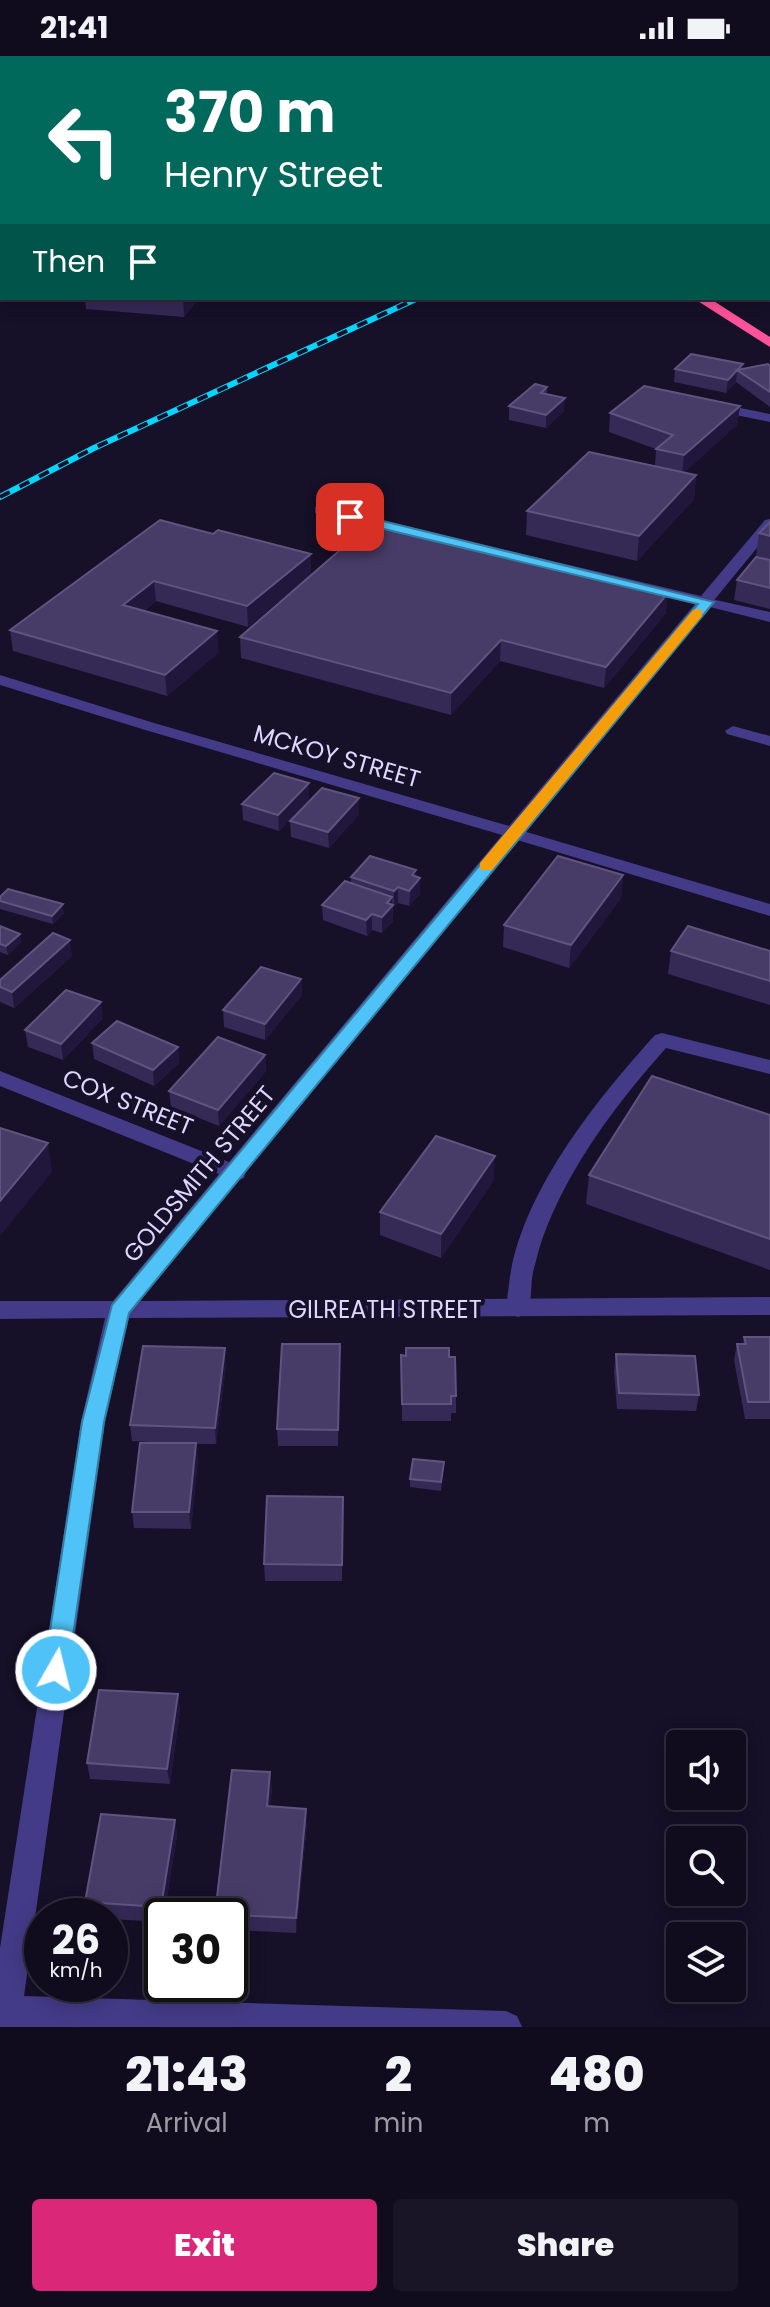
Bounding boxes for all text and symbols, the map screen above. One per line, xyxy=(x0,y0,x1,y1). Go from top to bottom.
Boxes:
text: 21:41 xyxy=(40,6,109,49)
text: 370 m xyxy=(164,73,336,152)
icon: left xyxy=(32,88,136,192)
text: Henry Street xyxy=(164,149,383,200)
text: Then xyxy=(32,240,105,283)
icon: arrive xyxy=(121,240,165,284)
pin xyxy=(316,483,384,551)
icon: arrive xyxy=(328,495,372,539)
street label: MCKOY STREET xyxy=(250,716,424,796)
street label: COX STREET xyxy=(58,1061,198,1143)
street label: GOLDSMITH STREET xyxy=(115,1079,283,1269)
street label: GILREATH STREET xyxy=(288,1293,482,1326)
position arrow xyxy=(14,1628,98,1712)
map controls xyxy=(666,1730,746,2002)
button: sound xyxy=(666,1730,746,1810)
button: search xyxy=(666,1826,746,1906)
speed limit sign: 30 xyxy=(144,1898,248,2002)
text: 26 xyxy=(52,1912,100,1968)
button: layers xyxy=(666,1922,746,2002)
text: km/h xyxy=(49,1956,103,1984)
text: 21:43 xyxy=(125,2041,248,2108)
text: 2 xyxy=(385,2041,412,2108)
text: 480 xyxy=(549,2041,645,2108)
text: Arrival xyxy=(146,2105,228,2141)
text: min xyxy=(373,2105,423,2141)
text: m xyxy=(583,2105,610,2141)
button: Exit xyxy=(32,2199,377,2291)
button: Share xyxy=(393,2199,738,2291)

